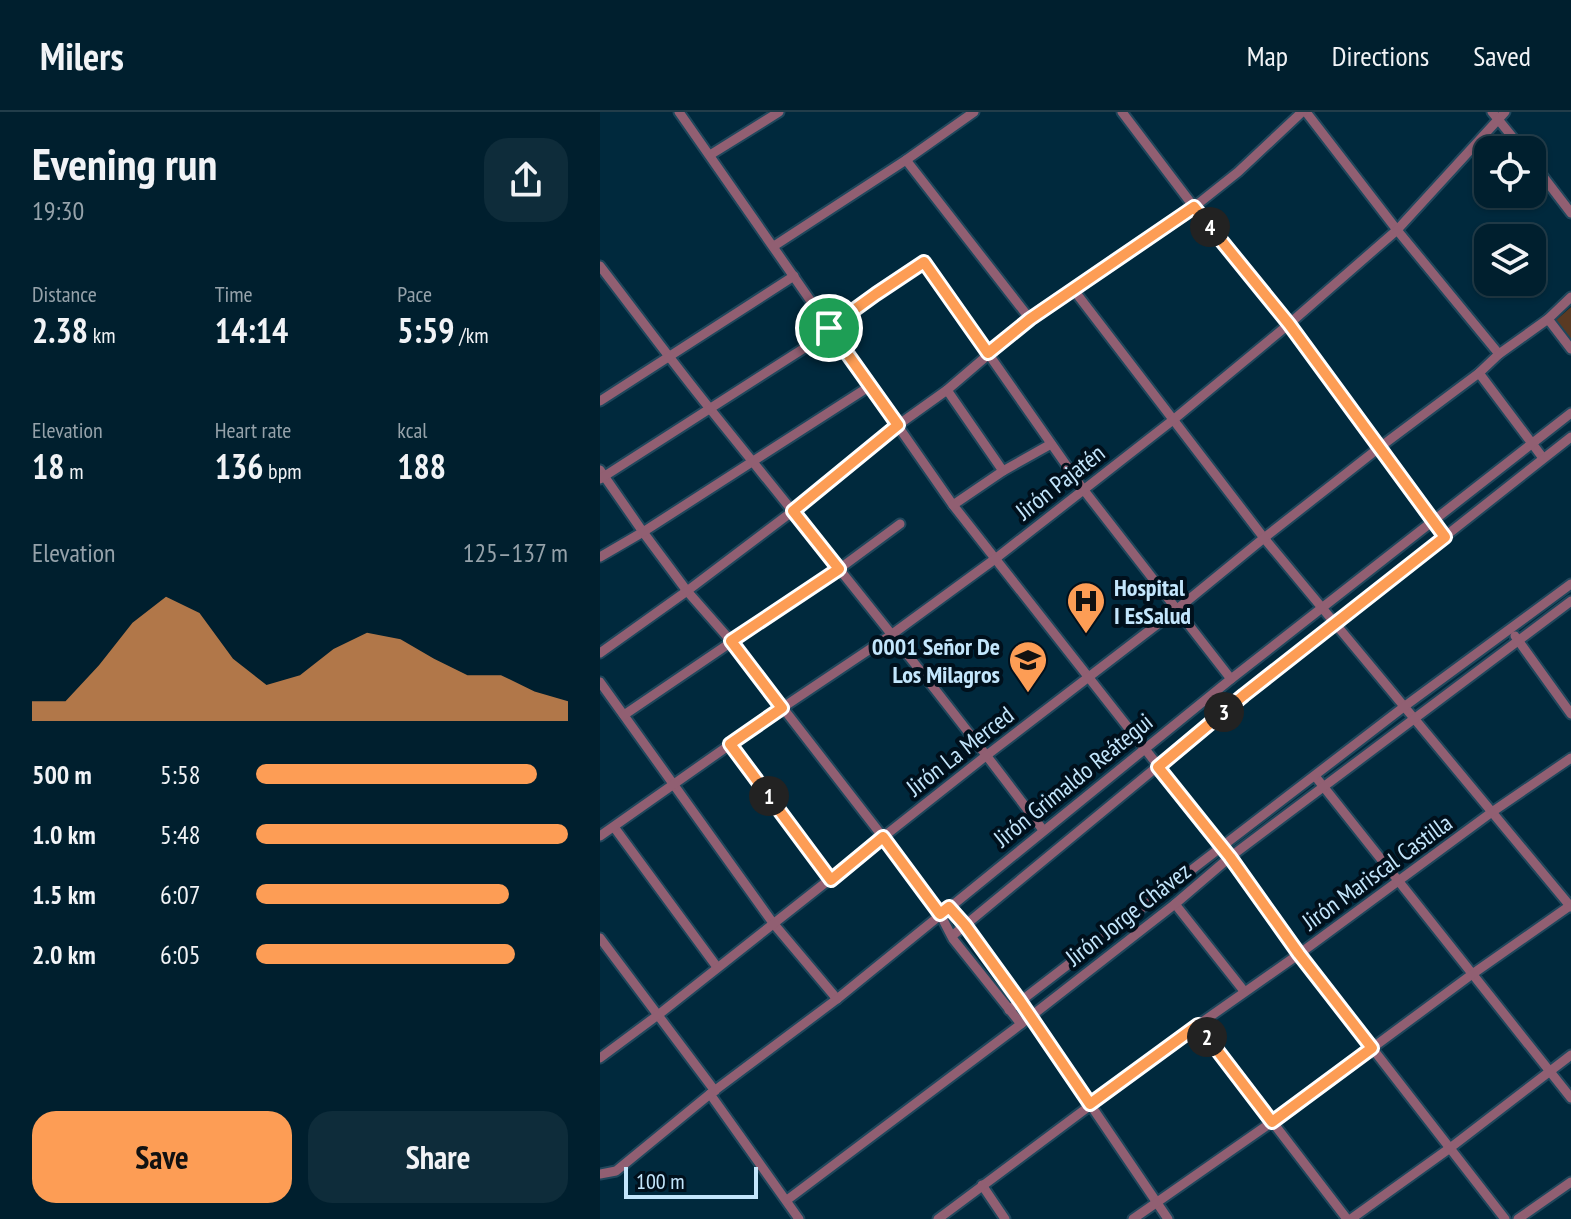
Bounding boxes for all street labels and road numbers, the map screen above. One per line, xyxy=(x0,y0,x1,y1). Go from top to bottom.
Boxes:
street label: Jirón Pajatén xyxy=(1008,437,1111,527)
street label: Jirón La Merced xyxy=(899,699,1020,803)
street label: Jirón Grimaldo Reátegui xyxy=(986,706,1159,854)
street label: Jirón Mariscal Castilla xyxy=(1295,807,1458,937)
street label: Jirón Jorge Chávez xyxy=(1058,855,1197,973)

